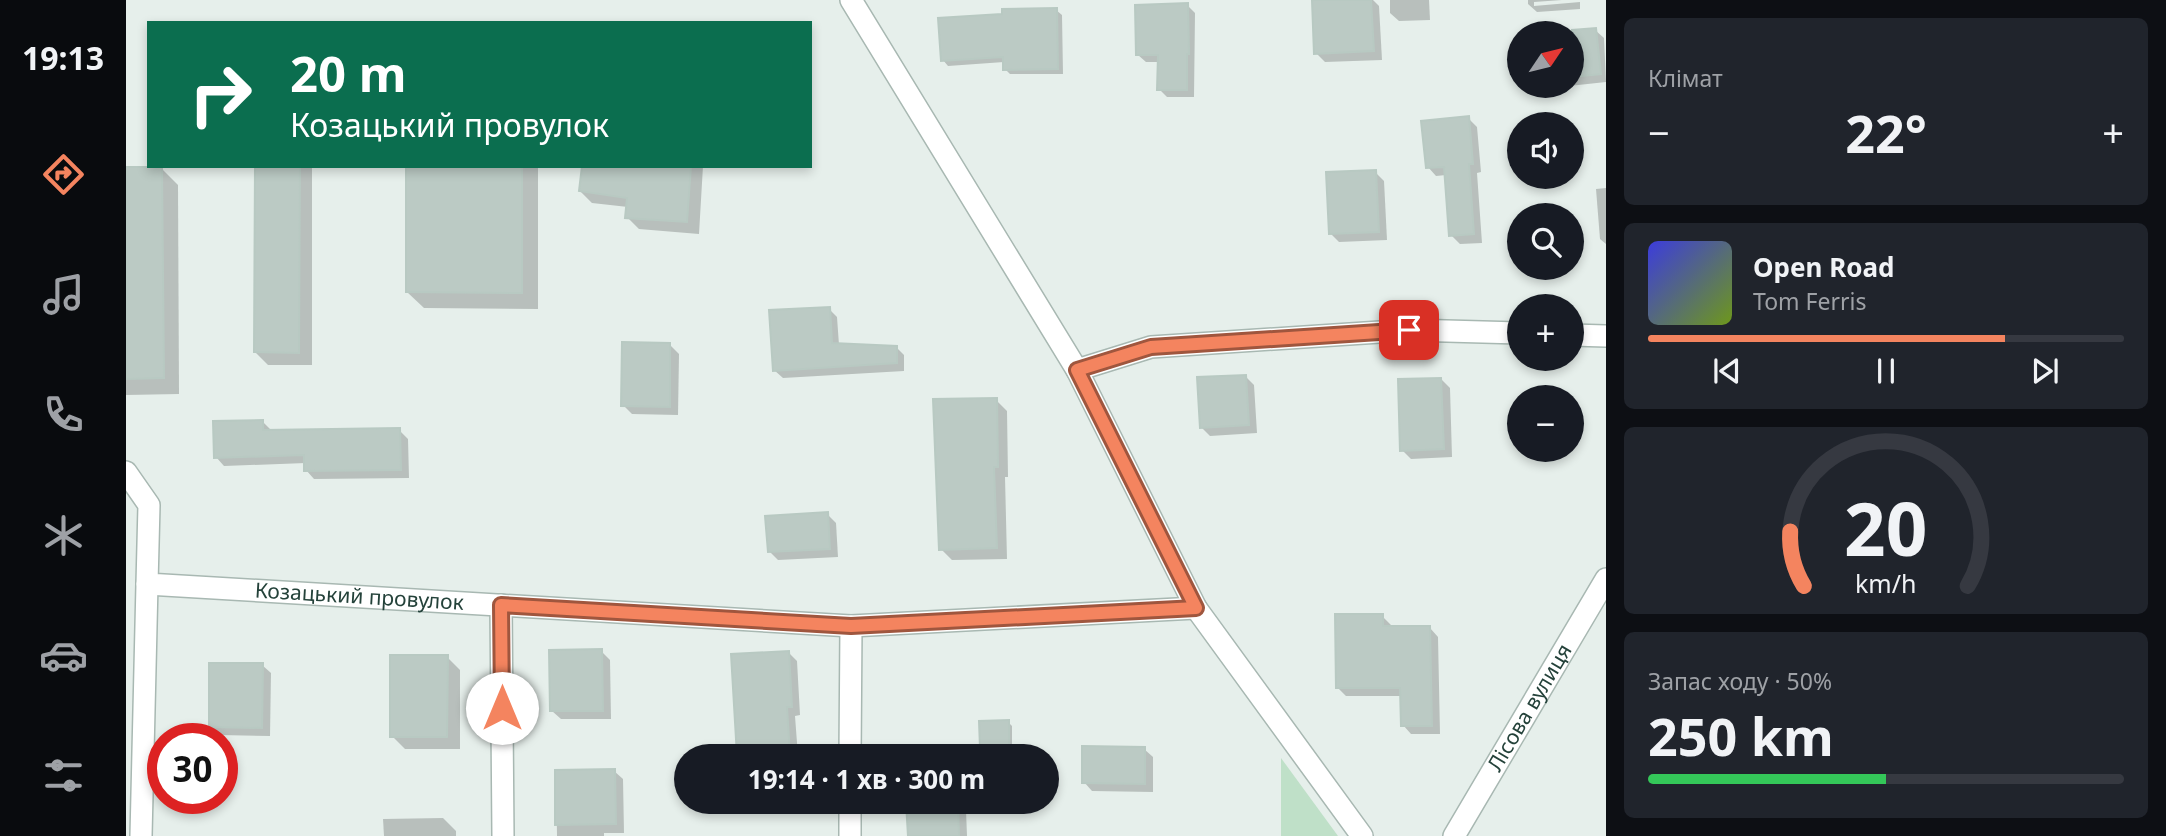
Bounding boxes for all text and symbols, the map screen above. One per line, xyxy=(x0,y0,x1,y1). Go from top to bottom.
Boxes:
north arrow xyxy=(1507,21,1584,98)
map controls xyxy=(1507,21,1584,462)
text: 19:13 xyxy=(22,36,104,79)
text: 20 m xyxy=(290,40,407,106)
icon: right xyxy=(175,49,266,140)
text: Клімат xyxy=(1648,62,1723,94)
text: 22° xyxy=(1845,97,1927,168)
text: Козацький провулок xyxy=(290,103,609,146)
text: − xyxy=(1648,106,1670,158)
text: + xyxy=(2102,106,2124,158)
button: sound xyxy=(1507,112,1584,189)
icon: directions xyxy=(39,150,88,199)
button: search xyxy=(1507,203,1584,280)
text: Open Road xyxy=(1753,249,1895,285)
icon: music xyxy=(39,270,88,319)
text: Tom Ferris xyxy=(1753,285,1866,317)
button: + xyxy=(1507,294,1584,371)
pin xyxy=(1379,300,1439,360)
icon: arrive xyxy=(1390,311,1428,349)
icon: previous xyxy=(1708,352,1746,390)
icon: pause xyxy=(1867,352,1905,390)
icon: next xyxy=(2026,352,2064,390)
button: − xyxy=(1507,385,1584,462)
icon: phone xyxy=(39,390,88,439)
text: 20 xyxy=(1844,479,1928,578)
icon: climate xyxy=(39,511,88,560)
text: km/h xyxy=(1855,566,1917,600)
street label: Козацький провулок xyxy=(254,575,465,616)
icon: car xyxy=(39,631,88,680)
street label: Лісова вулиця xyxy=(1480,638,1578,776)
text: Запас ходу · 50% xyxy=(1648,665,1832,697)
position arrow xyxy=(465,671,539,745)
text: 250 km xyxy=(1648,700,1834,771)
speed limit sign: 30 xyxy=(147,723,238,814)
icon: filters xyxy=(39,751,88,800)
text: 19:14 · 1 хв · 300 m xyxy=(748,761,985,797)

